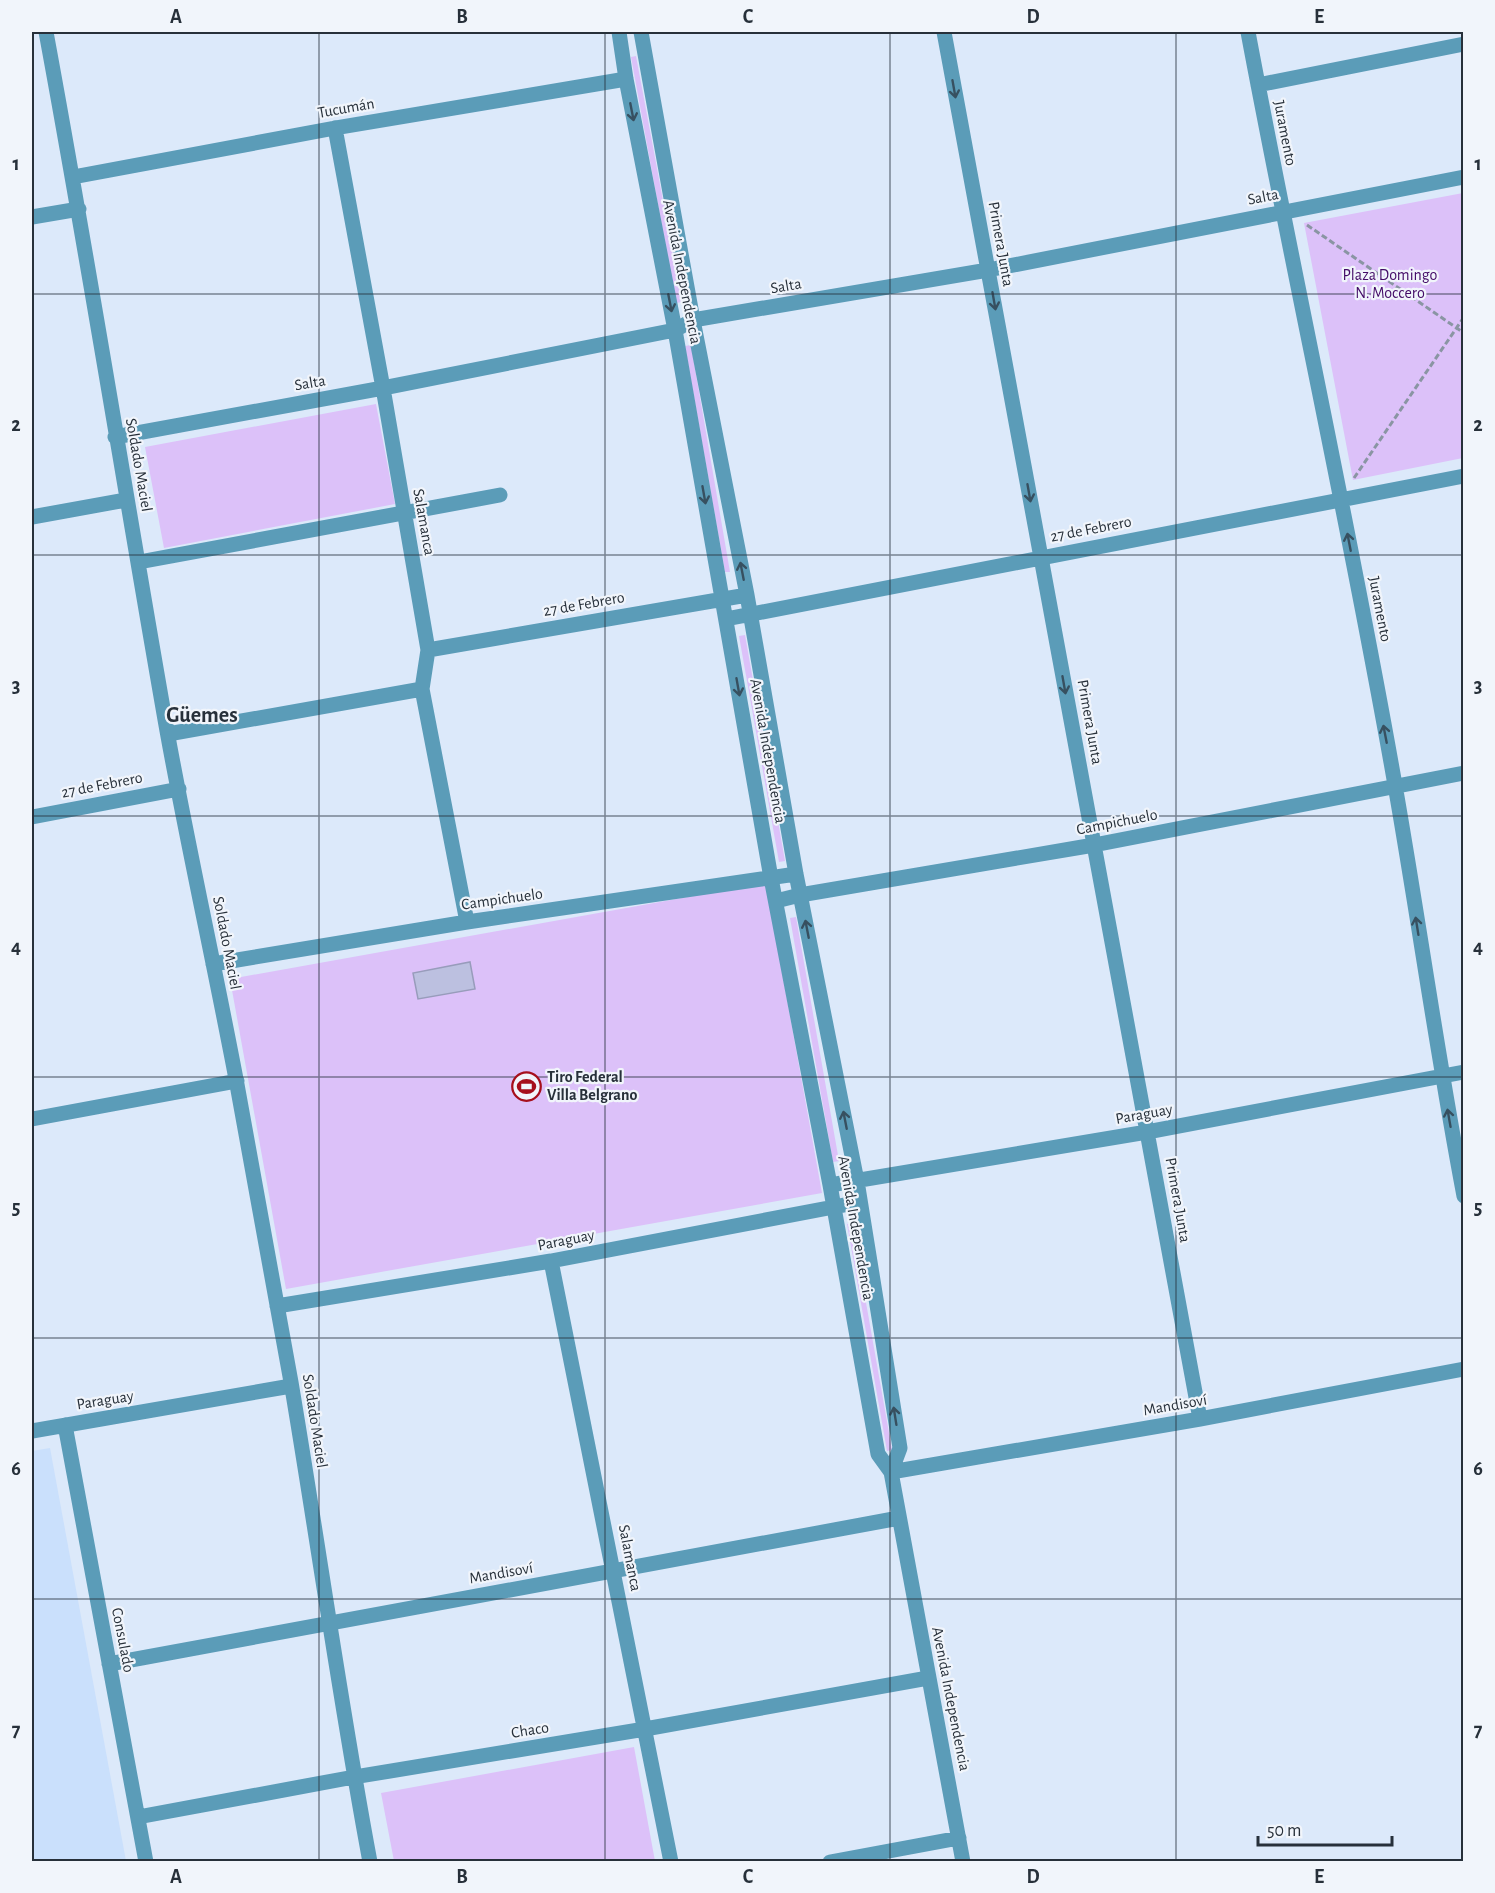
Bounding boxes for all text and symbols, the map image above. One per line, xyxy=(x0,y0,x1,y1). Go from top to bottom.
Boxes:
text: A xyxy=(170,7,182,27)
text: B xyxy=(456,7,468,27)
text: C xyxy=(743,7,754,27)
text: D xyxy=(1026,7,1040,27)
text: E xyxy=(1314,7,1324,27)
one-way arrow xyxy=(949,79,960,98)
street label: Tucumán xyxy=(316,95,376,121)
street label: Juramento xyxy=(1271,99,1299,167)
one-way arrow xyxy=(627,101,638,121)
text: 1 xyxy=(12,154,20,174)
text: 1 xyxy=(1474,154,1482,174)
street label: Salta xyxy=(1246,186,1280,208)
street label: Avenida Independencia xyxy=(660,199,704,345)
street label: Primera Junta xyxy=(986,200,1016,288)
park label: Plaza Domingo N. Moccero xyxy=(1343,267,1438,301)
street label: Salta xyxy=(769,275,803,297)
one-way arrow xyxy=(989,291,1000,311)
one-way arrow xyxy=(665,293,676,312)
street label: Salta xyxy=(293,372,327,394)
text: 2 xyxy=(11,415,21,435)
text: 2 xyxy=(1473,415,1483,435)
street label: Soldado Maciel xyxy=(123,417,155,513)
one-way arrow xyxy=(1024,483,1035,503)
one-way arrow xyxy=(699,485,710,504)
street label: Salamanca xyxy=(410,487,438,557)
street label: 27 de Febrero xyxy=(1049,513,1133,545)
one-way arrow xyxy=(1343,533,1354,552)
one-way arrow xyxy=(736,562,747,582)
street label: Juramento xyxy=(1366,575,1394,643)
street label: 27 de Febrero xyxy=(542,589,626,619)
one-way arrow xyxy=(1059,675,1070,694)
text: 3 xyxy=(12,676,20,696)
text: 3 xyxy=(1474,676,1482,696)
one-way arrow xyxy=(733,677,744,696)
street label: Avenida Independencia xyxy=(747,677,789,825)
street label: Primera Junta xyxy=(1075,678,1105,766)
district label: Güemes xyxy=(166,704,238,726)
one-way arrow xyxy=(1379,724,1390,744)
street label: 27 de Febrero xyxy=(60,769,144,801)
street label: Campichuelo xyxy=(1075,806,1159,838)
street label: Campichuelo xyxy=(460,885,544,913)
street label: Soldado Maciel xyxy=(210,895,244,991)
one-way arrow xyxy=(1412,916,1423,936)
one-way arrow xyxy=(801,919,812,939)
text: 4 xyxy=(11,937,21,957)
text: 4 xyxy=(1473,937,1483,957)
place label: Tiro Federal Villa Belgrano xyxy=(547,1069,637,1103)
sports icon: Tiro Federal Villa Belgrano xyxy=(510,1070,542,1102)
street label: Paraguay xyxy=(1114,1101,1174,1128)
one-way arrow xyxy=(1443,1109,1454,1129)
one-way arrow xyxy=(839,1111,850,1130)
street label: Avenida Independencia xyxy=(835,1154,877,1302)
street label: Primera Junta xyxy=(1163,1156,1193,1244)
text: 5 xyxy=(12,1198,20,1218)
text: 5 xyxy=(1474,1198,1482,1218)
street label: Paraguay xyxy=(536,1227,596,1254)
street label: Soldado Maciel xyxy=(300,1373,330,1469)
street label: Paraguay xyxy=(75,1388,135,1413)
street label: Mandisoví xyxy=(1142,1392,1208,1418)
one-way arrow xyxy=(889,1406,900,1426)
text: 6 xyxy=(11,1459,21,1479)
text: 6 xyxy=(1473,1459,1483,1479)
street label: Salamanca xyxy=(616,1523,644,1593)
street label: Mandisoví xyxy=(468,1560,534,1586)
street label: Consulado xyxy=(109,1606,137,1674)
street label: Avenida Independencia xyxy=(929,1626,973,1772)
street label: Chaco xyxy=(510,1719,550,1741)
text: 7 xyxy=(12,1720,21,1740)
text: 7 xyxy=(1474,1720,1483,1740)
scale bar xyxy=(1258,1809,1392,1847)
text: 50 m xyxy=(1267,1822,1301,1840)
text: A xyxy=(170,1867,182,1887)
text: B xyxy=(456,1867,468,1887)
text: C xyxy=(743,1867,754,1887)
text: D xyxy=(1026,1867,1040,1887)
text: E xyxy=(1314,1867,1324,1887)

